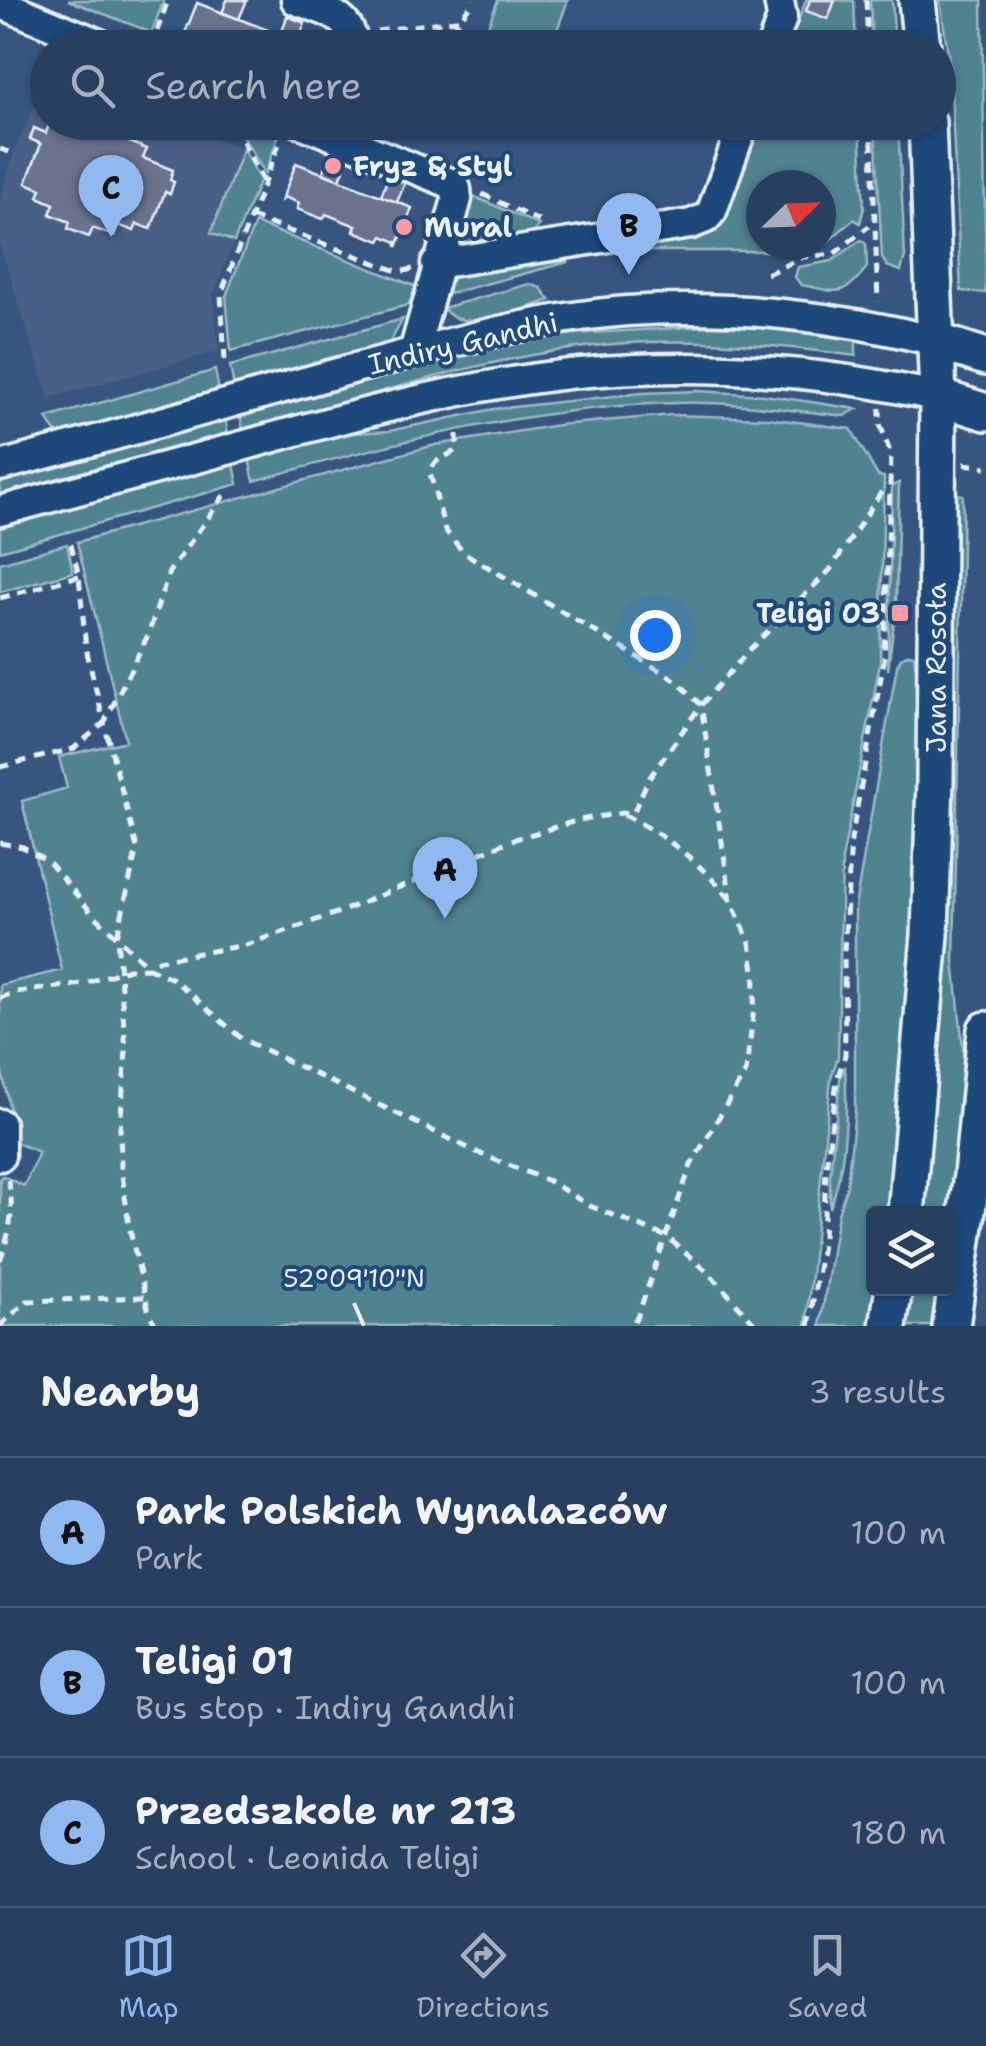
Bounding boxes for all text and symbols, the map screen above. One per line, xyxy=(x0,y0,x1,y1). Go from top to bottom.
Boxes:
search box xyxy=(30,30,956,140)
icon: search xyxy=(65,58,120,113)
text: Search here xyxy=(145,60,362,111)
place label: Fryz & Styl xyxy=(353,147,513,185)
pin: C xyxy=(78,154,144,237)
marker: Fryz & Styl xyxy=(322,155,344,177)
north arrow xyxy=(746,170,836,260)
pin: B xyxy=(596,192,662,275)
place label: Mural xyxy=(424,208,512,246)
marker: Mural xyxy=(393,216,415,238)
street label: Indiry Gandhi xyxy=(365,303,561,383)
street label: Jana Rosoła xyxy=(917,583,955,753)
place label: Teligi 03 xyxy=(756,594,880,632)
marker: Teligi 03 xyxy=(889,602,911,624)
your location xyxy=(630,610,681,661)
pin: A xyxy=(412,836,478,919)
map controls xyxy=(866,1206,956,1296)
button: layers xyxy=(866,1206,956,1296)
text: 52°09'10"N xyxy=(283,1261,425,1295)
text: Nearby xyxy=(40,1363,200,1419)
text: 3 results xyxy=(809,1370,946,1413)
text: Park Polskich Wynalazców xyxy=(135,1485,667,1536)
text: A xyxy=(60,1511,85,1554)
text: 100 m xyxy=(850,1511,946,1554)
text: Park xyxy=(135,1536,204,1579)
text: Teligi 01 xyxy=(135,1635,294,1686)
text: B xyxy=(63,1661,82,1704)
text: 100 m xyxy=(850,1661,946,1704)
text: Bus stop · Indiry Gandhi xyxy=(135,1686,516,1729)
text: Przedszkole nr 213 xyxy=(135,1785,516,1836)
text: C xyxy=(63,1811,82,1854)
text: 180 m xyxy=(850,1811,946,1854)
text: School · Leonida Teligi xyxy=(135,1836,480,1879)
tab: Map xyxy=(119,1928,179,2026)
tab: Directions xyxy=(416,1928,550,2026)
tab: Saved xyxy=(788,1928,867,2026)

